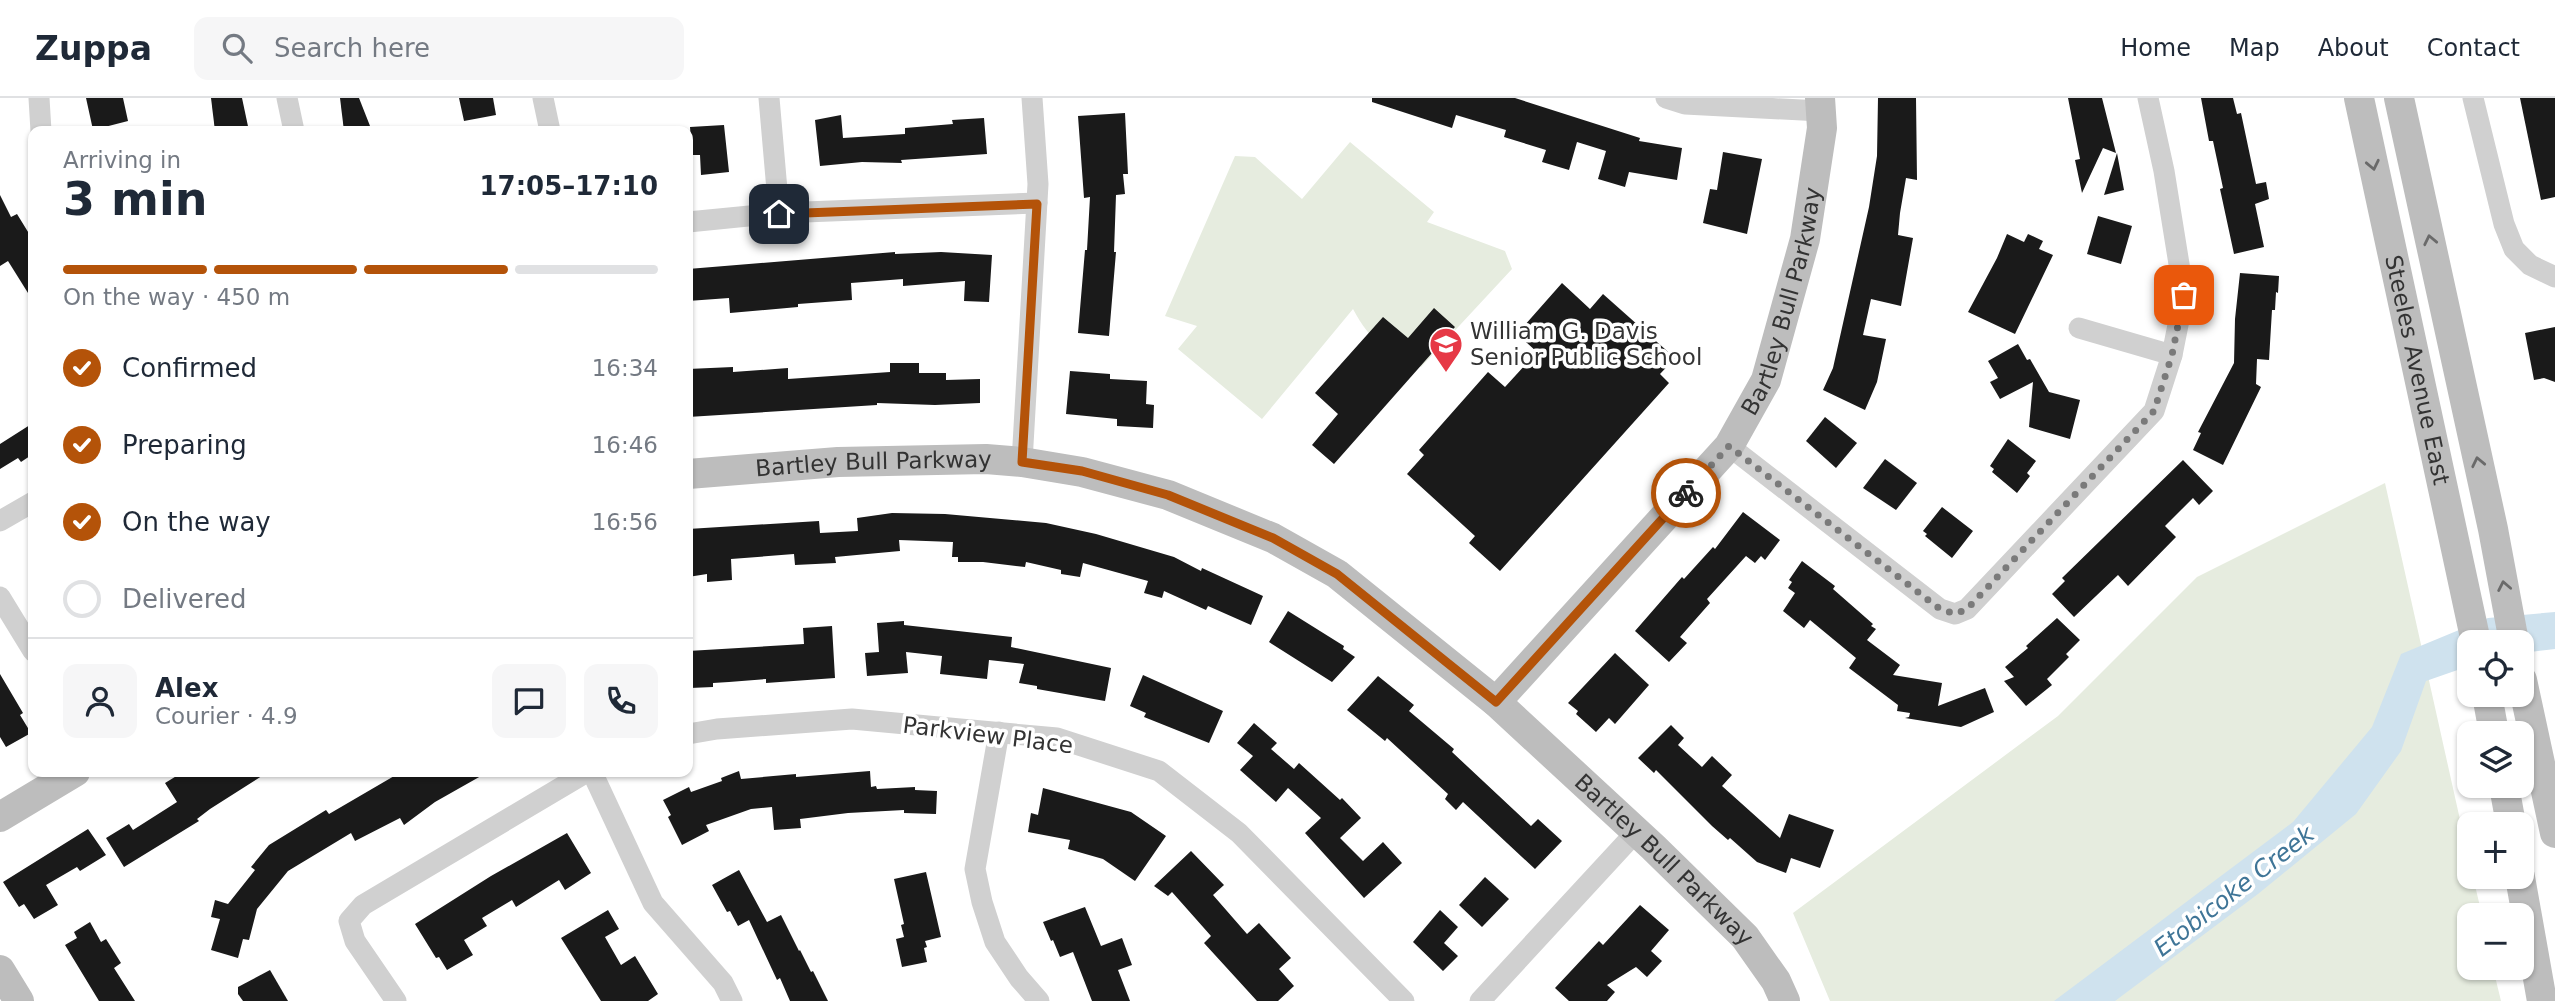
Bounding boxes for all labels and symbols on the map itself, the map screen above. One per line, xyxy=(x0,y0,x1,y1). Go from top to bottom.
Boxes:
one-way arrow xyxy=(2365,159,2380,171)
pin xyxy=(749,184,809,244)
street label: Bartley Bull Parkway xyxy=(1736,185,1826,420)
one-way arrow xyxy=(2424,234,2439,246)
street label: Steeles Avenue East xyxy=(2380,253,2455,487)
pin xyxy=(2154,265,2214,325)
place label: William G. Davis Senior Public School xyxy=(1470,318,1702,370)
school or university icon: William G. Davis Senior Public School xyxy=(1427,325,1465,374)
street label: Bartley Bull Parkway xyxy=(754,446,992,482)
one-way arrow xyxy=(2472,456,2487,468)
courier xyxy=(1651,458,1721,528)
one-way arrow xyxy=(2497,580,2512,592)
street label: Parkview Place xyxy=(901,712,1075,758)
street label: Bartley Bull Parkway xyxy=(1570,769,1759,951)
water label: Etobicoke Creek xyxy=(2148,819,2320,962)

